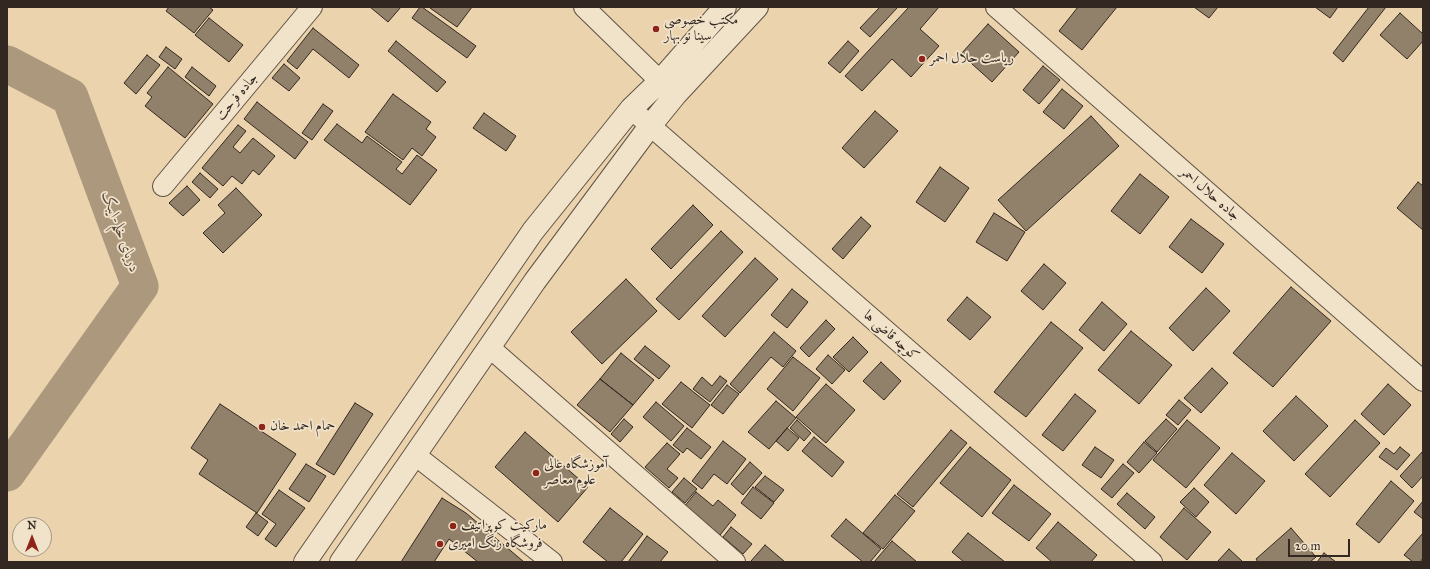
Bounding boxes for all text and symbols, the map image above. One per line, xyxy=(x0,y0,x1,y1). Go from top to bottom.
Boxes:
place label: مکتب خصوصی سینا نو بهار xyxy=(664,13,738,46)
marker: مکتب خصوصی سینا نو بهار xyxy=(651,24,661,34)
place label: ریاست حلال احمر xyxy=(930,51,1014,67)
marker: ریاست حلال احمر xyxy=(917,54,927,64)
street label: جاده فرحت xyxy=(212,70,262,124)
street label: جاده حلال احمر xyxy=(1177,163,1243,225)
water label: دریای خلم-ایبک xyxy=(97,189,143,275)
street label: کوچه قاضی ها xyxy=(860,307,922,365)
place label: حمام احمد خان xyxy=(270,419,335,435)
marker: حمام احمد خان xyxy=(257,422,267,432)
place label: آموزشگاه عالی علوم معاصر xyxy=(544,457,608,490)
marker: آموزشگاه عالی علوم معاصر xyxy=(531,468,541,478)
north arrow xyxy=(12,517,52,557)
place label: مارکیت کوپراتیف xyxy=(461,518,547,534)
text: N xyxy=(27,519,37,532)
marker: مارکیت کوپراتیف xyxy=(448,521,458,531)
scale bar xyxy=(1290,531,1352,557)
place label: فروشگاه رنگ امیری xyxy=(448,536,543,552)
marker: فروشگاه رنگ امیری xyxy=(435,539,445,549)
text: 20 m xyxy=(1295,539,1321,553)

